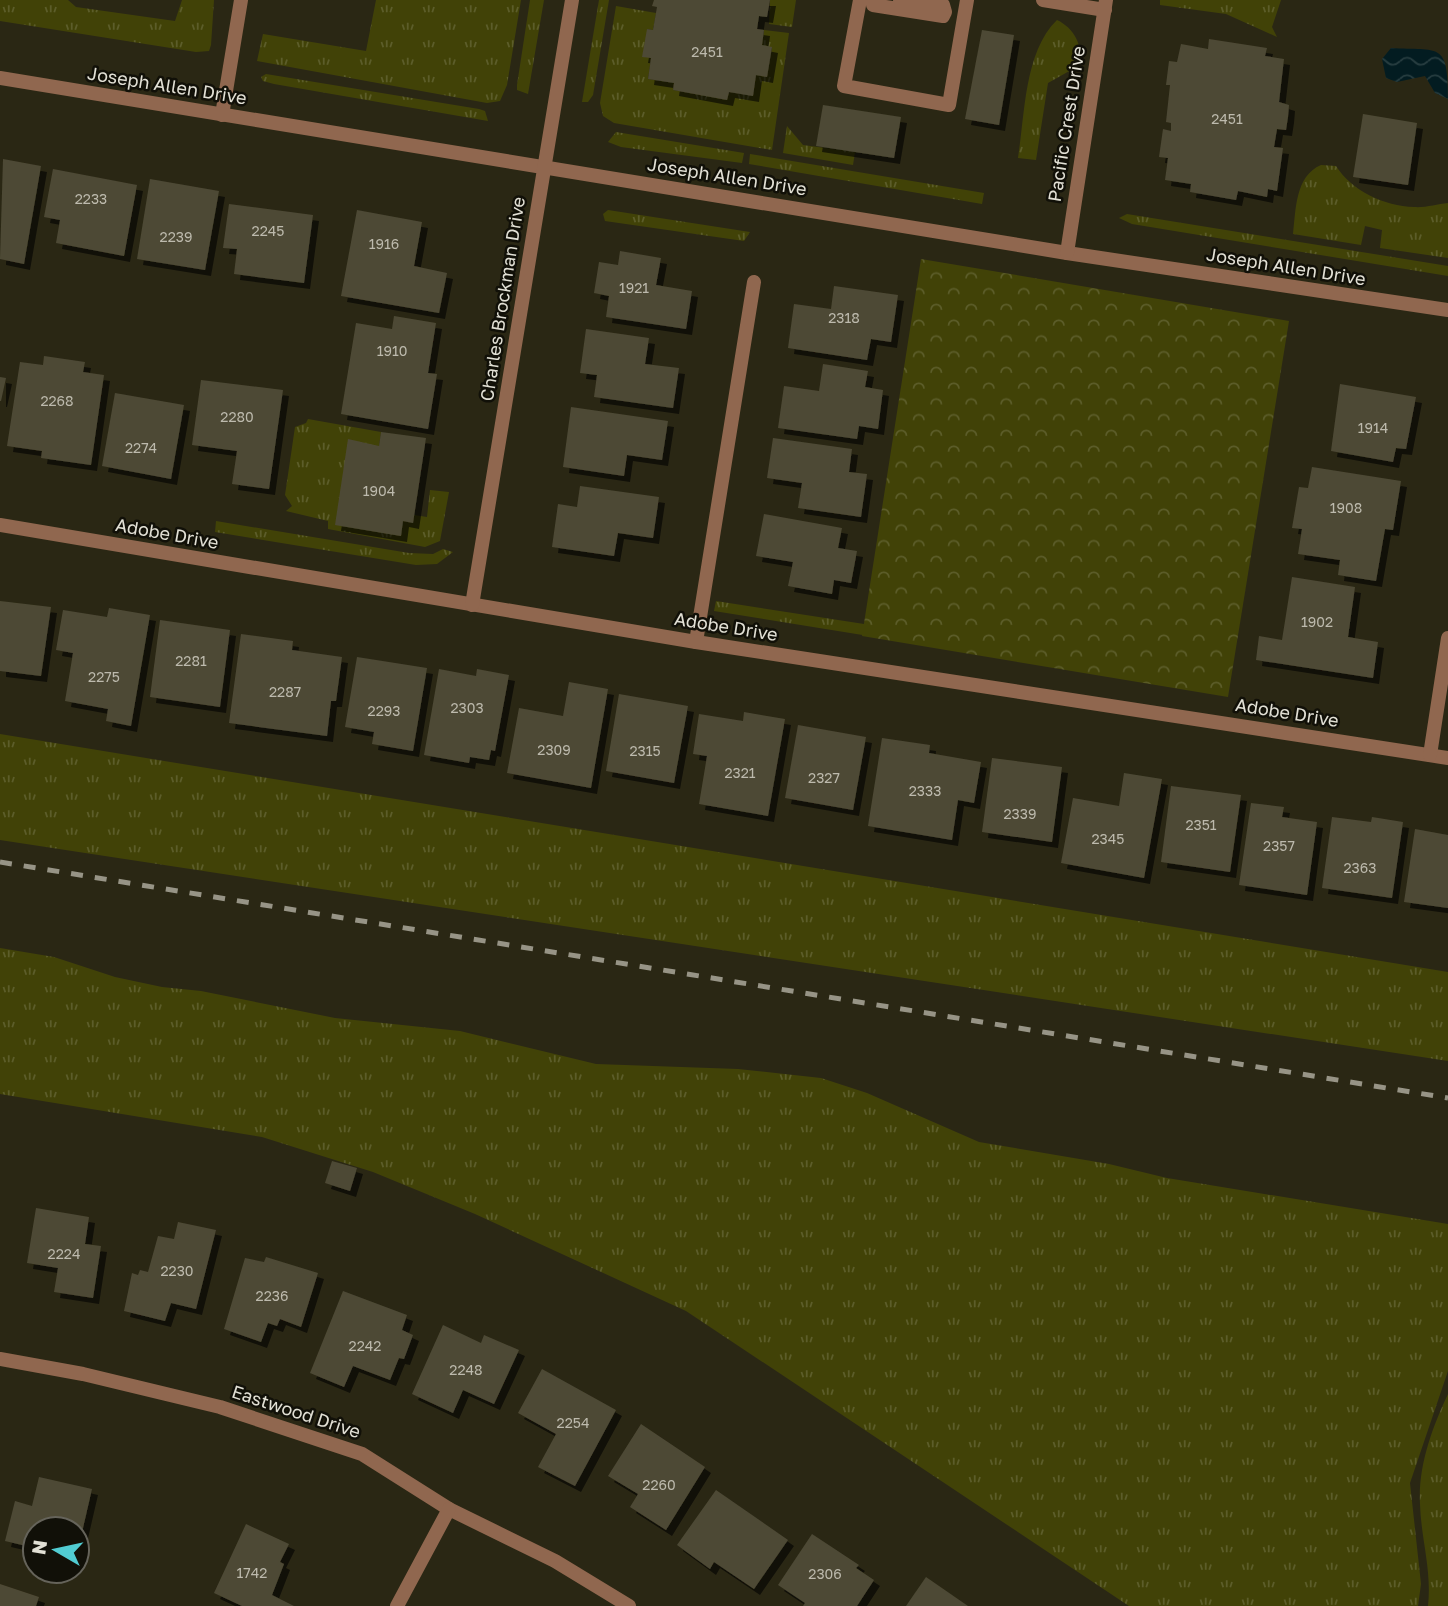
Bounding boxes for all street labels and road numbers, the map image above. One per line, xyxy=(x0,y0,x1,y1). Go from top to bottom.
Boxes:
street label: Pacific Crest Drive xyxy=(1043,44,1089,203)
street label: Joseph Allen Drive xyxy=(86,62,248,108)
street label: Joseph Allen Drive xyxy=(646,153,808,199)
street label: Charles Brockman Drive xyxy=(475,195,529,403)
street label: Joseph Allen Drive xyxy=(1205,243,1367,289)
street label: Adobe Drive xyxy=(114,513,220,553)
street label: Adobe Drive xyxy=(673,607,779,645)
street label: Adobe Drive xyxy=(1234,693,1340,731)
street label: Eastwood Drive xyxy=(229,1380,363,1442)

